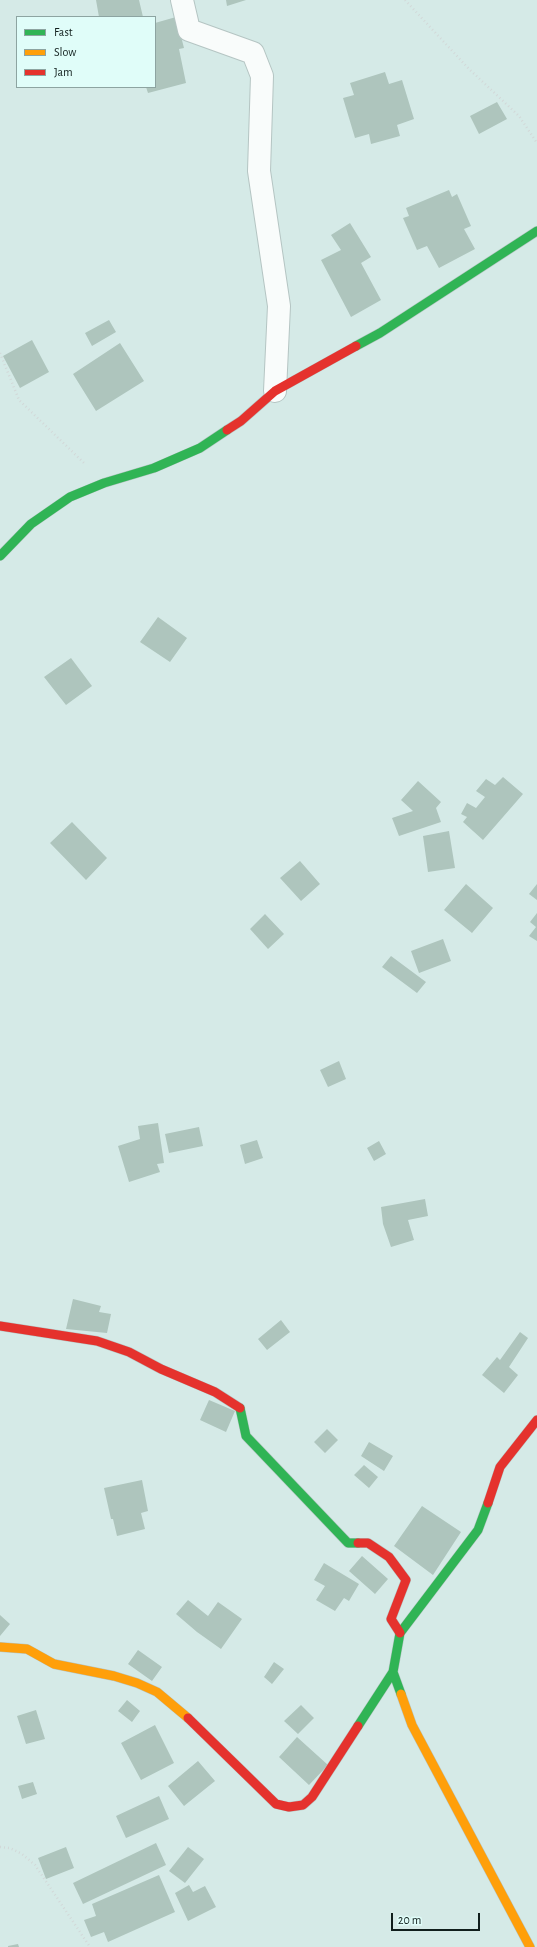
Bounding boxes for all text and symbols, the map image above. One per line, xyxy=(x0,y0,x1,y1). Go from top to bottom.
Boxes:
legend xyxy=(16,16,156,88)
text: Fast xyxy=(54,26,73,38)
text: Slow xyxy=(54,46,76,58)
text: Jam xyxy=(54,66,73,78)
scale bar xyxy=(393,1905,482,1931)
text: 20 m xyxy=(398,1914,421,1926)

